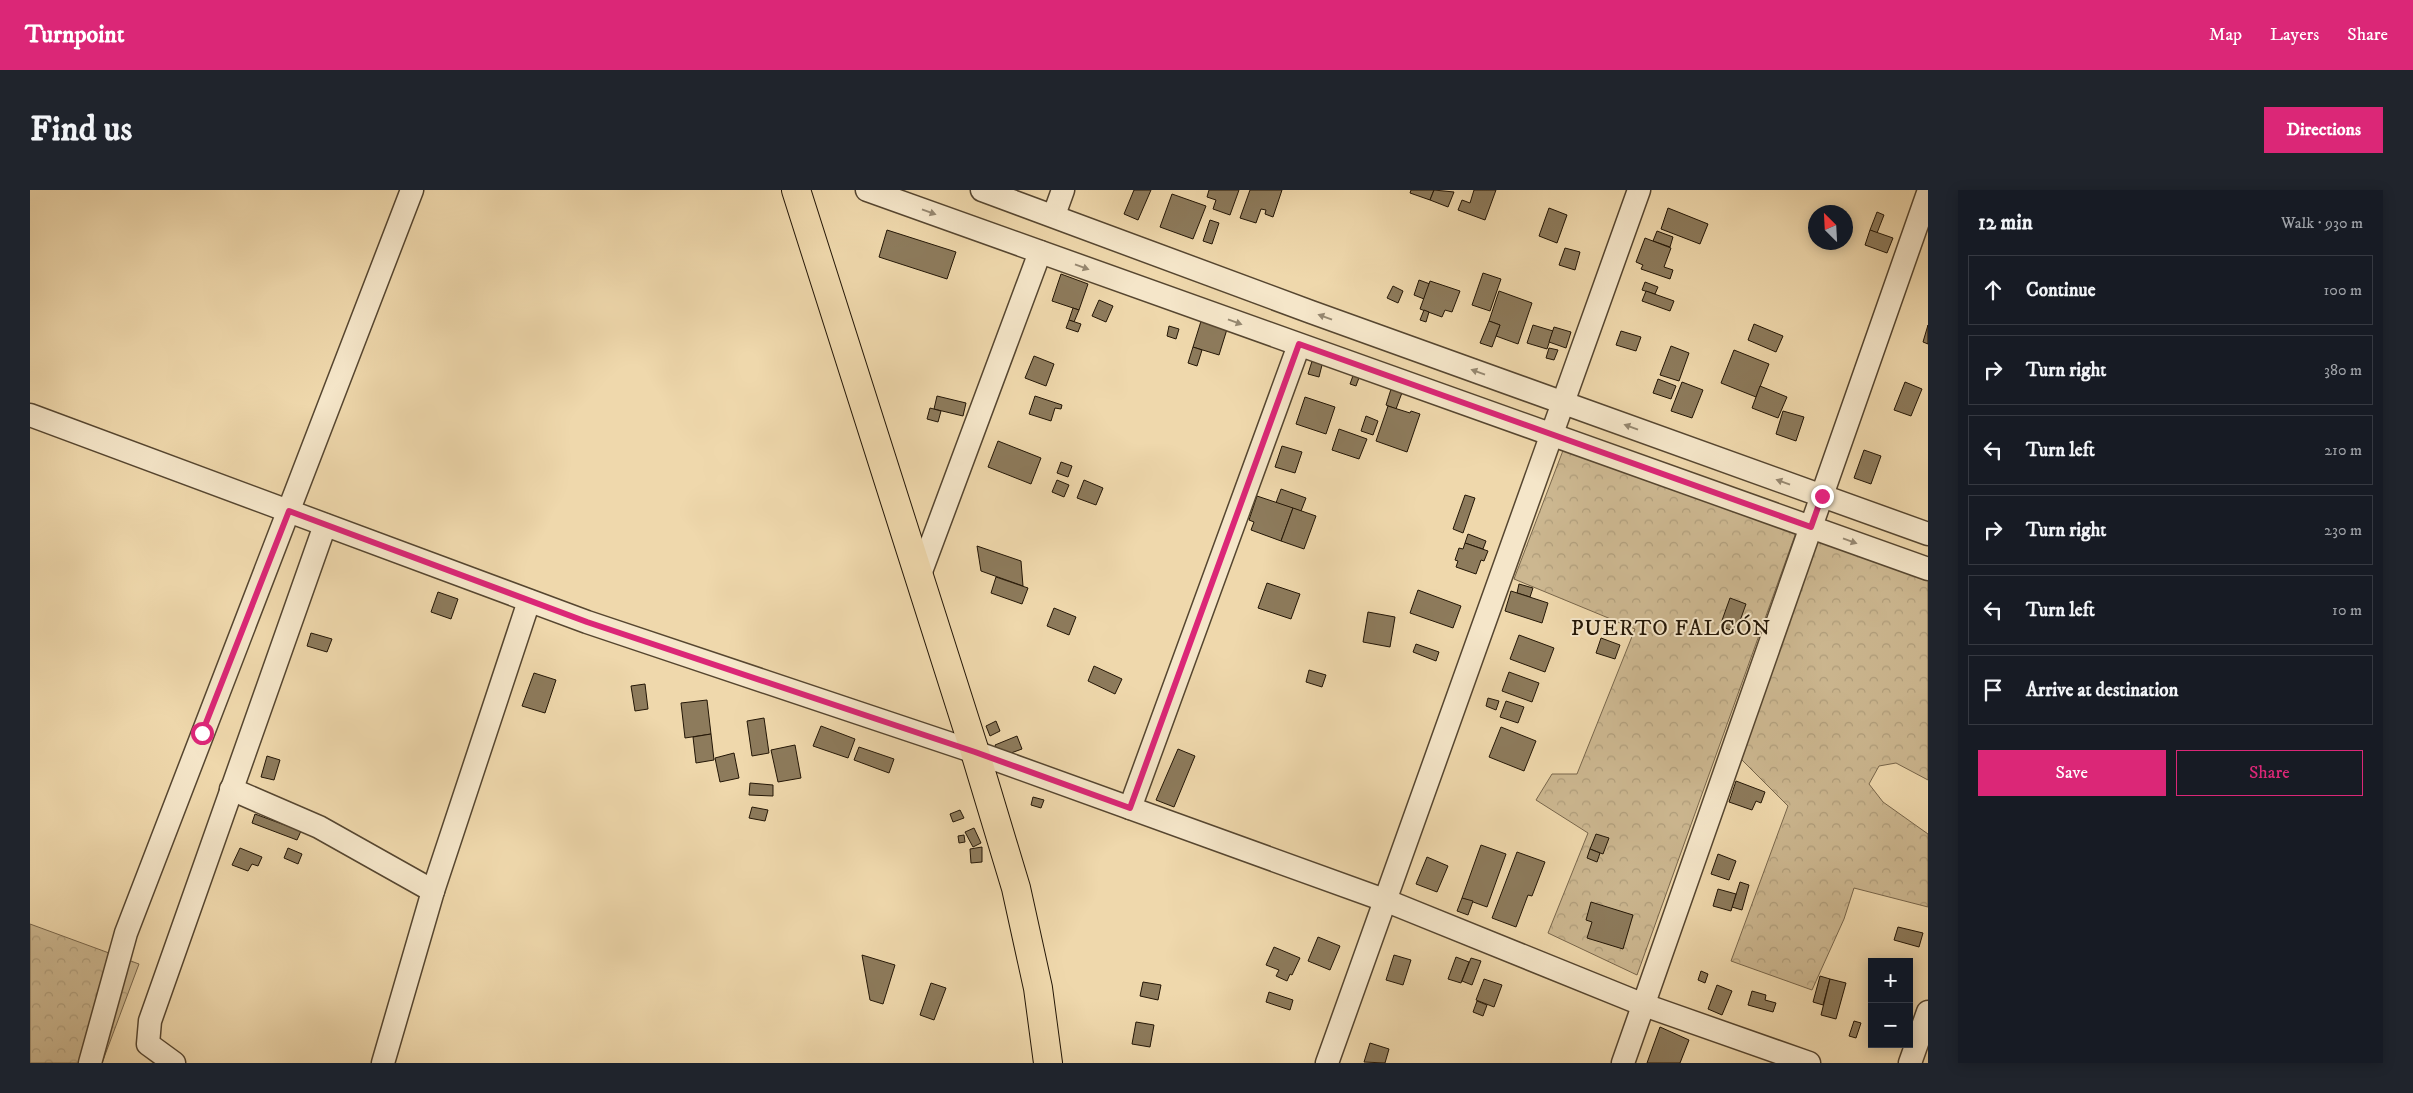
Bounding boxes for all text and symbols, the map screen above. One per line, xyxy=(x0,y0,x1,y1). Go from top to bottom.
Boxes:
text: Turnpoint xyxy=(25,20,124,50)
text: Map xyxy=(2209,24,2242,46)
text: Layers xyxy=(2270,24,2319,46)
text: Share xyxy=(2347,24,2388,46)
button: Directions xyxy=(2264,107,2383,153)
text: Find us xyxy=(30,108,132,152)
north arrow xyxy=(1808,205,1853,250)
one-way arrow xyxy=(922,209,937,216)
text: 12 min xyxy=(1978,210,2033,236)
text: Walk · 930 m xyxy=(2281,213,2363,233)
one-way arrow xyxy=(1075,264,1090,271)
icon: ahead xyxy=(1979,276,2007,304)
text: Continue xyxy=(2026,279,2096,302)
text: 100 m xyxy=(2324,280,2362,300)
one-way arrow xyxy=(1317,313,1332,321)
one-way arrow xyxy=(1228,319,1243,326)
icon: right xyxy=(1979,356,2007,384)
text: Turn right xyxy=(2026,359,2106,382)
text: 380 m xyxy=(2324,360,2362,380)
one-way arrow xyxy=(1470,368,1485,376)
one-way arrow xyxy=(1623,423,1638,430)
icon: left xyxy=(1979,436,2007,464)
text: Turn left xyxy=(2026,439,2095,462)
text: 210 m xyxy=(2324,440,2362,460)
one-way arrow xyxy=(1776,478,1791,485)
route end xyxy=(1811,485,1834,508)
icon: right xyxy=(1979,516,2007,544)
text: Turn right xyxy=(2026,519,2106,542)
text: 230 m xyxy=(2324,520,2362,540)
one-way arrow xyxy=(1843,537,1858,545)
icon: left xyxy=(1979,596,2007,624)
text: Turn left xyxy=(2026,599,2095,622)
text: 10 m xyxy=(2332,600,2362,620)
district label: PUERTO FALCÓN xyxy=(1571,614,1771,642)
icon: arrive xyxy=(1979,676,2007,704)
text: Arrive at destination xyxy=(2026,679,2178,702)
route start xyxy=(191,722,214,745)
button: Save xyxy=(1978,750,2166,796)
button: Share xyxy=(2176,750,2363,796)
map controls xyxy=(1868,958,1913,1048)
button: + xyxy=(1868,958,1913,1003)
button: − xyxy=(1868,1003,1913,1048)

